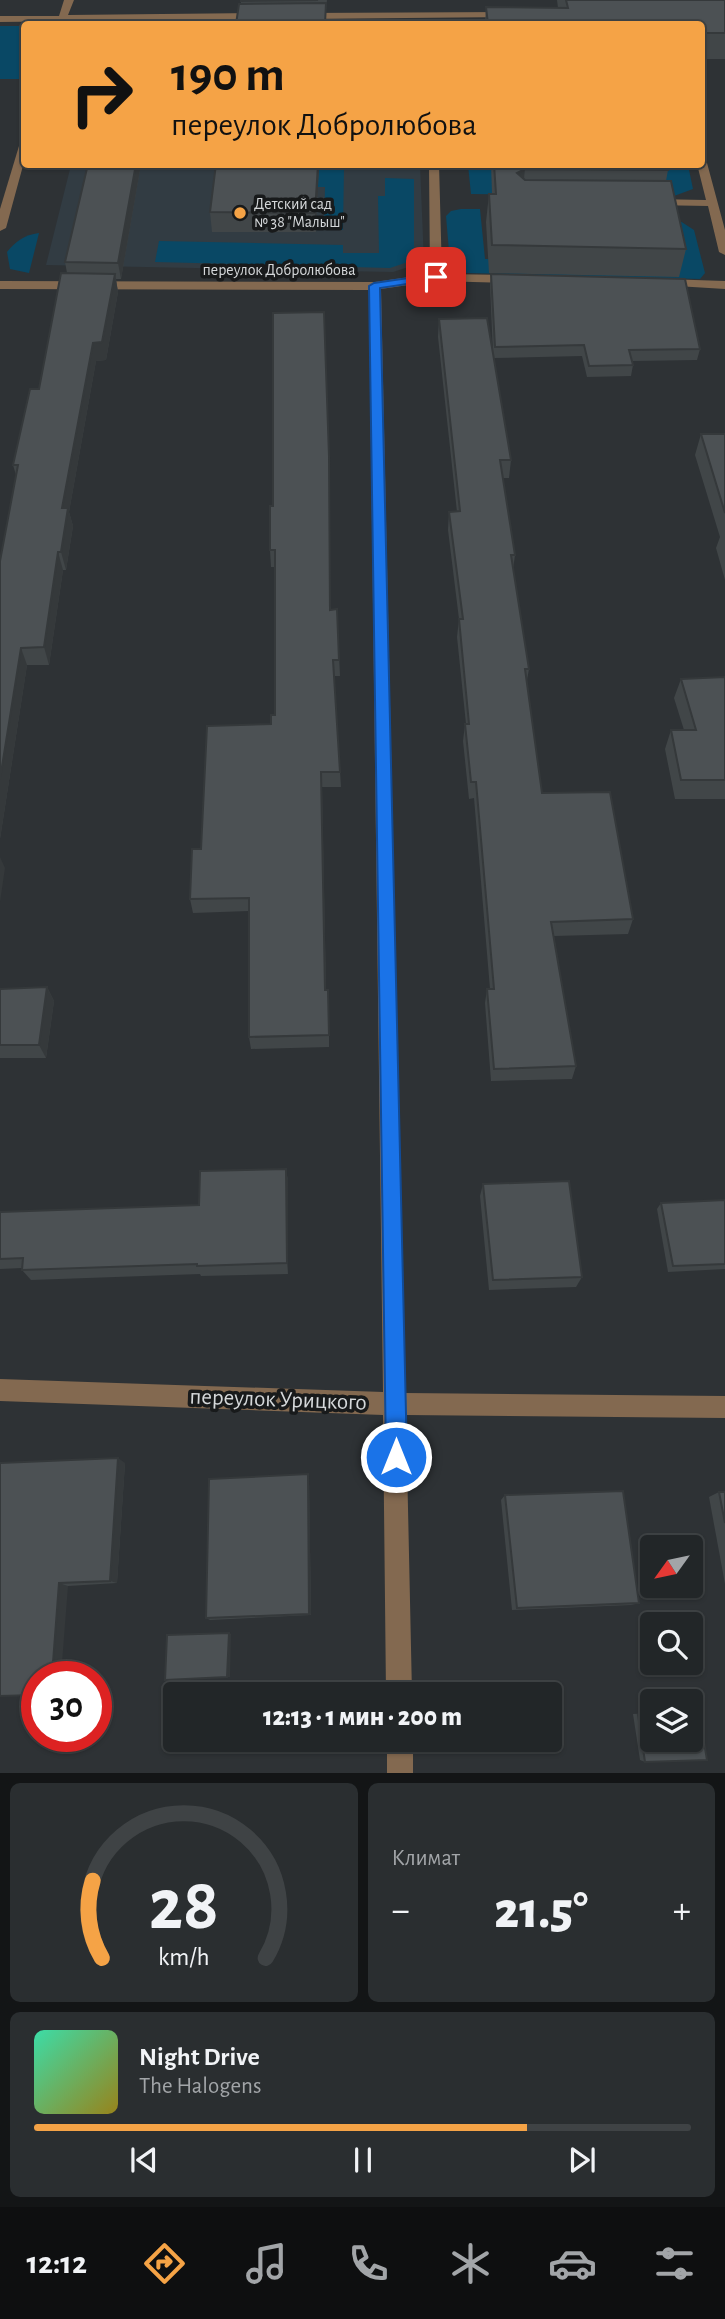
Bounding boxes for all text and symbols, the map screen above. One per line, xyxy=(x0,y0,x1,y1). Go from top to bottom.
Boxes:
icon: right xyxy=(56,49,147,140)
text: 190 m xyxy=(171,51,285,100)
text: переулок Добролюбова xyxy=(171,109,477,141)
place label: Детский сад № 38 "Малыш" xyxy=(254,196,345,230)
marker: Детский сад № 38 "Малыш" xyxy=(232,205,248,221)
pin xyxy=(406,247,466,307)
icon: arrive xyxy=(417,258,455,296)
street label: переулок Добролюбова xyxy=(203,262,355,279)
street label: переулок Урицкого xyxy=(189,1385,367,1415)
position arrow xyxy=(359,1420,433,1494)
north arrow xyxy=(640,1535,704,1598)
map controls xyxy=(640,1535,703,1752)
button: search xyxy=(640,1612,703,1675)
speed limit sign: 30 xyxy=(21,1661,112,1752)
button: layers xyxy=(640,1689,703,1752)
text: 12:13 · 1 мин · 200 m xyxy=(263,1704,462,1730)
text: Климат xyxy=(392,1847,460,1870)
text: 28 xyxy=(149,1871,219,1944)
text: 21.5° xyxy=(494,1885,588,1937)
text: − xyxy=(392,1892,410,1930)
text: + xyxy=(673,1892,691,1930)
text: km/h xyxy=(158,1945,210,1970)
text: Night Drive xyxy=(139,2044,260,2070)
text: The Halogens xyxy=(139,2075,261,2098)
icon: previous xyxy=(125,2141,163,2179)
icon: pause xyxy=(344,2141,382,2179)
icon: next xyxy=(563,2141,601,2179)
icon: directions xyxy=(140,2239,189,2288)
icon: music xyxy=(242,2239,291,2288)
icon: phone xyxy=(344,2239,393,2288)
icon: climate xyxy=(446,2239,495,2288)
icon: car xyxy=(548,2239,597,2288)
icon: filters xyxy=(650,2239,699,2288)
text: 12:12 xyxy=(26,2247,87,2279)

